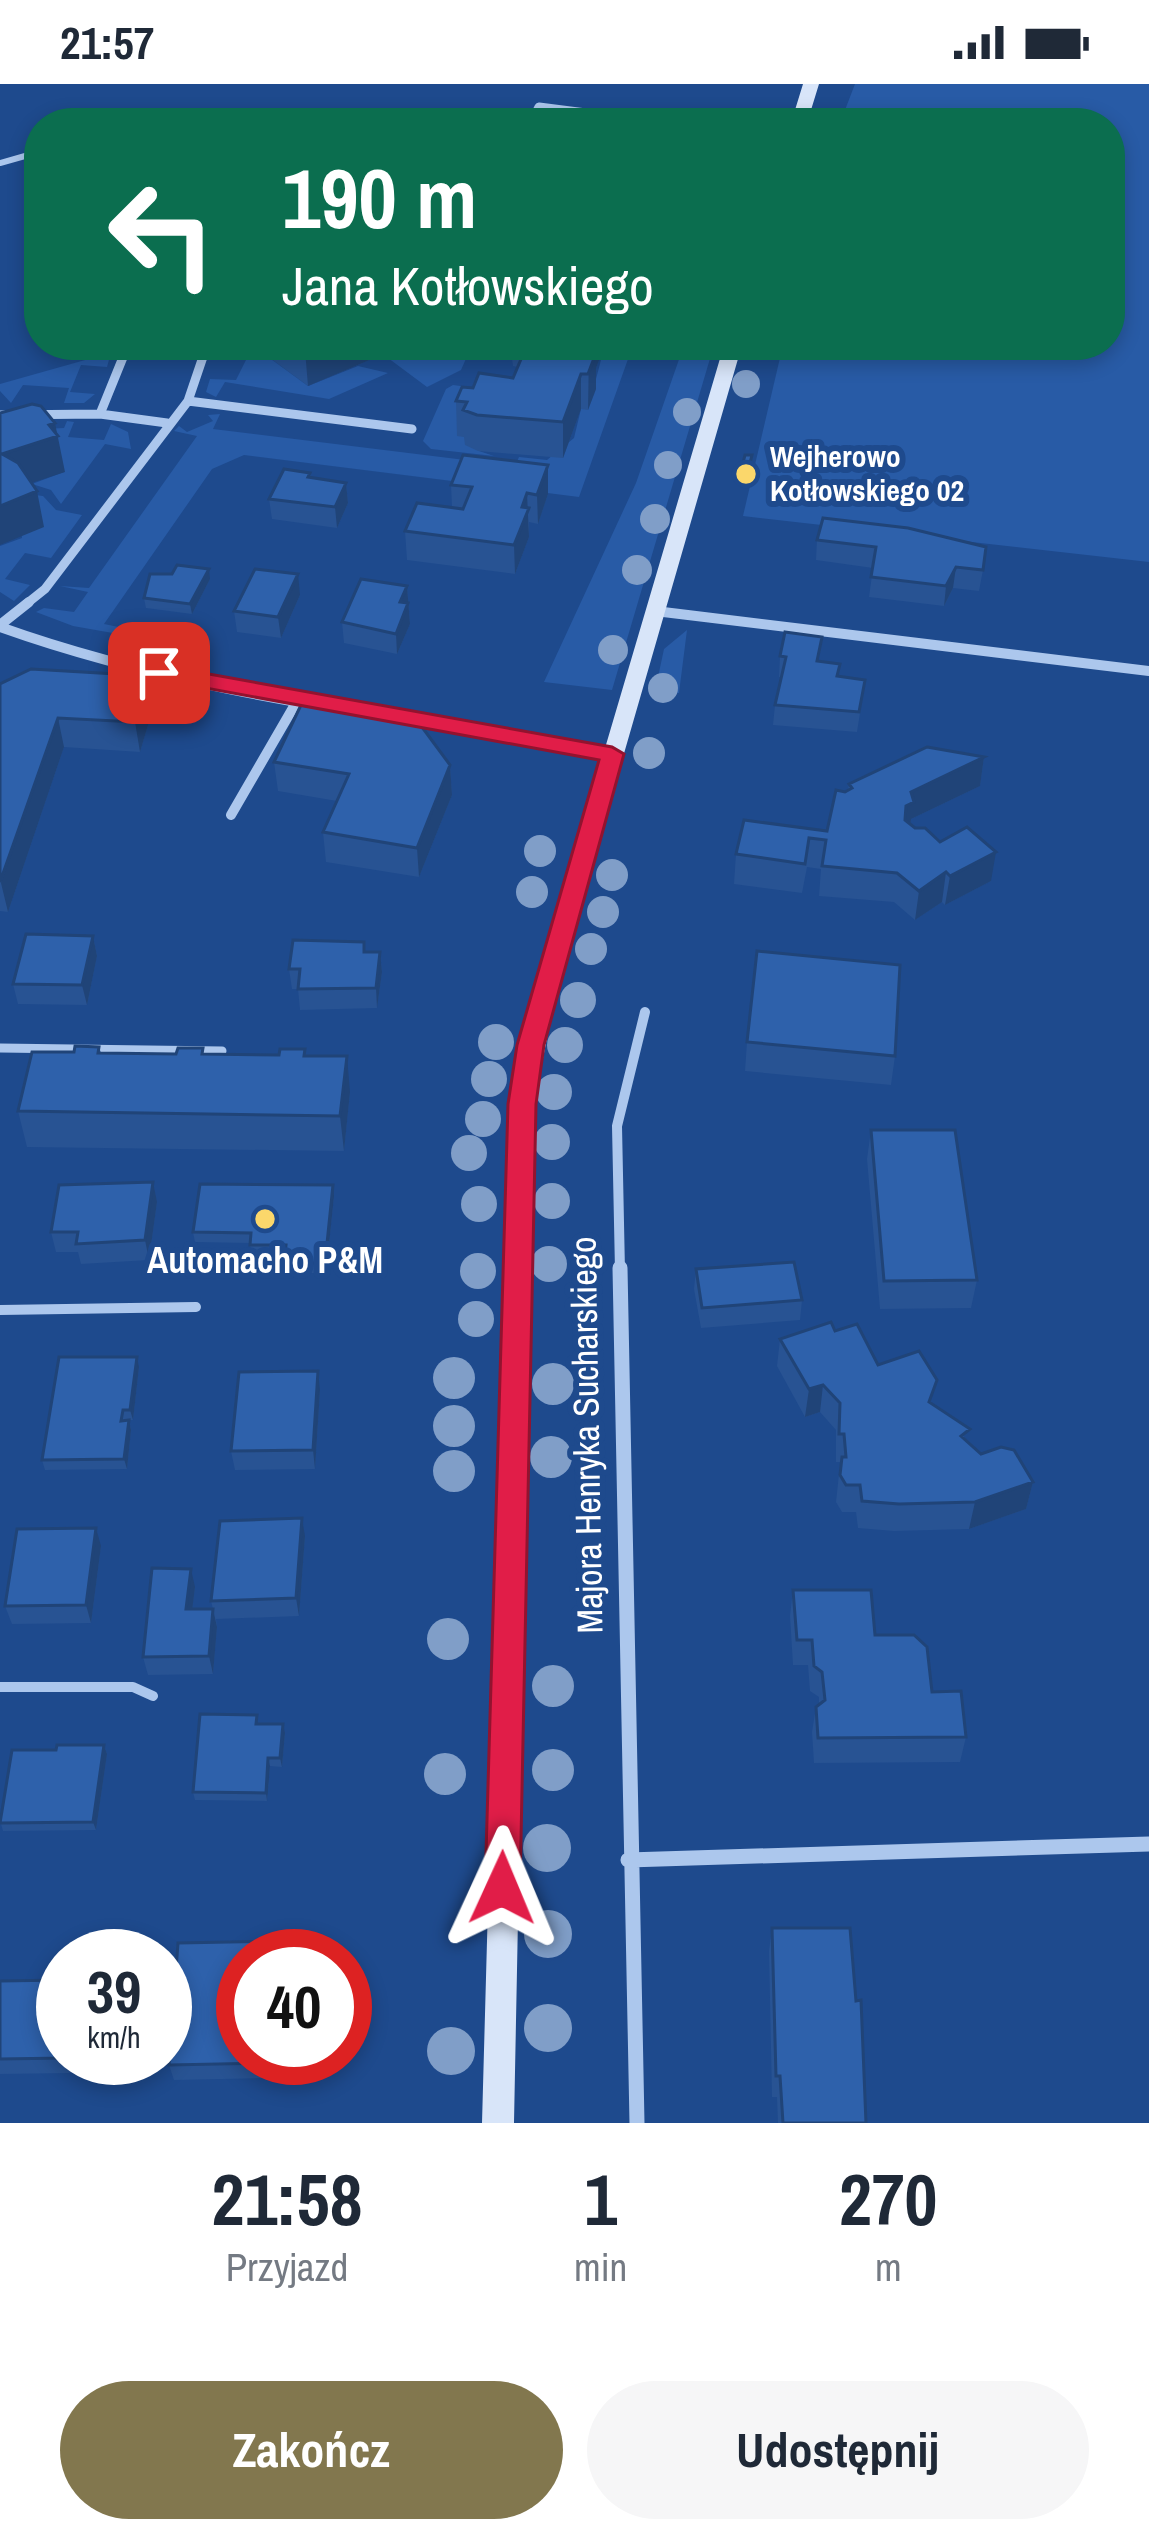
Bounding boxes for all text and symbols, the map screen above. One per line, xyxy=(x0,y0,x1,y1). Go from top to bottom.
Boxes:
text: 21:57 xyxy=(60,12,154,73)
text: 190 m xyxy=(282,141,477,254)
icon: left xyxy=(84,156,240,312)
text: Jana Kotłowskiego xyxy=(282,249,654,322)
place label: Wejherowo Kotłowskiego 02 xyxy=(770,436,964,510)
marker: Wejherowo Kotłowskiego 02 xyxy=(733,461,759,487)
pin xyxy=(108,622,210,724)
icon: arrive xyxy=(126,640,192,706)
marker: Automacho P&M xyxy=(252,1206,278,1232)
place label: Automacho P&M xyxy=(147,1236,383,1284)
street label: Majora Henryka Sucharskiego xyxy=(559,1236,613,1634)
position arrow xyxy=(439,1825,565,1951)
speed limit sign: 40 xyxy=(216,1929,372,2085)
text: 39 xyxy=(87,1951,141,2032)
text: km/h xyxy=(87,2017,141,2057)
text: 21:58 xyxy=(212,2150,363,2247)
text: 1 xyxy=(584,2150,617,2247)
text: 270 xyxy=(839,2150,937,2247)
text: Przyjazd xyxy=(226,2241,348,2293)
text: min xyxy=(574,2241,627,2293)
text: m xyxy=(875,2241,902,2293)
button: Zakończ xyxy=(60,2381,563,2519)
button: Udostępnij xyxy=(587,2381,1089,2519)

